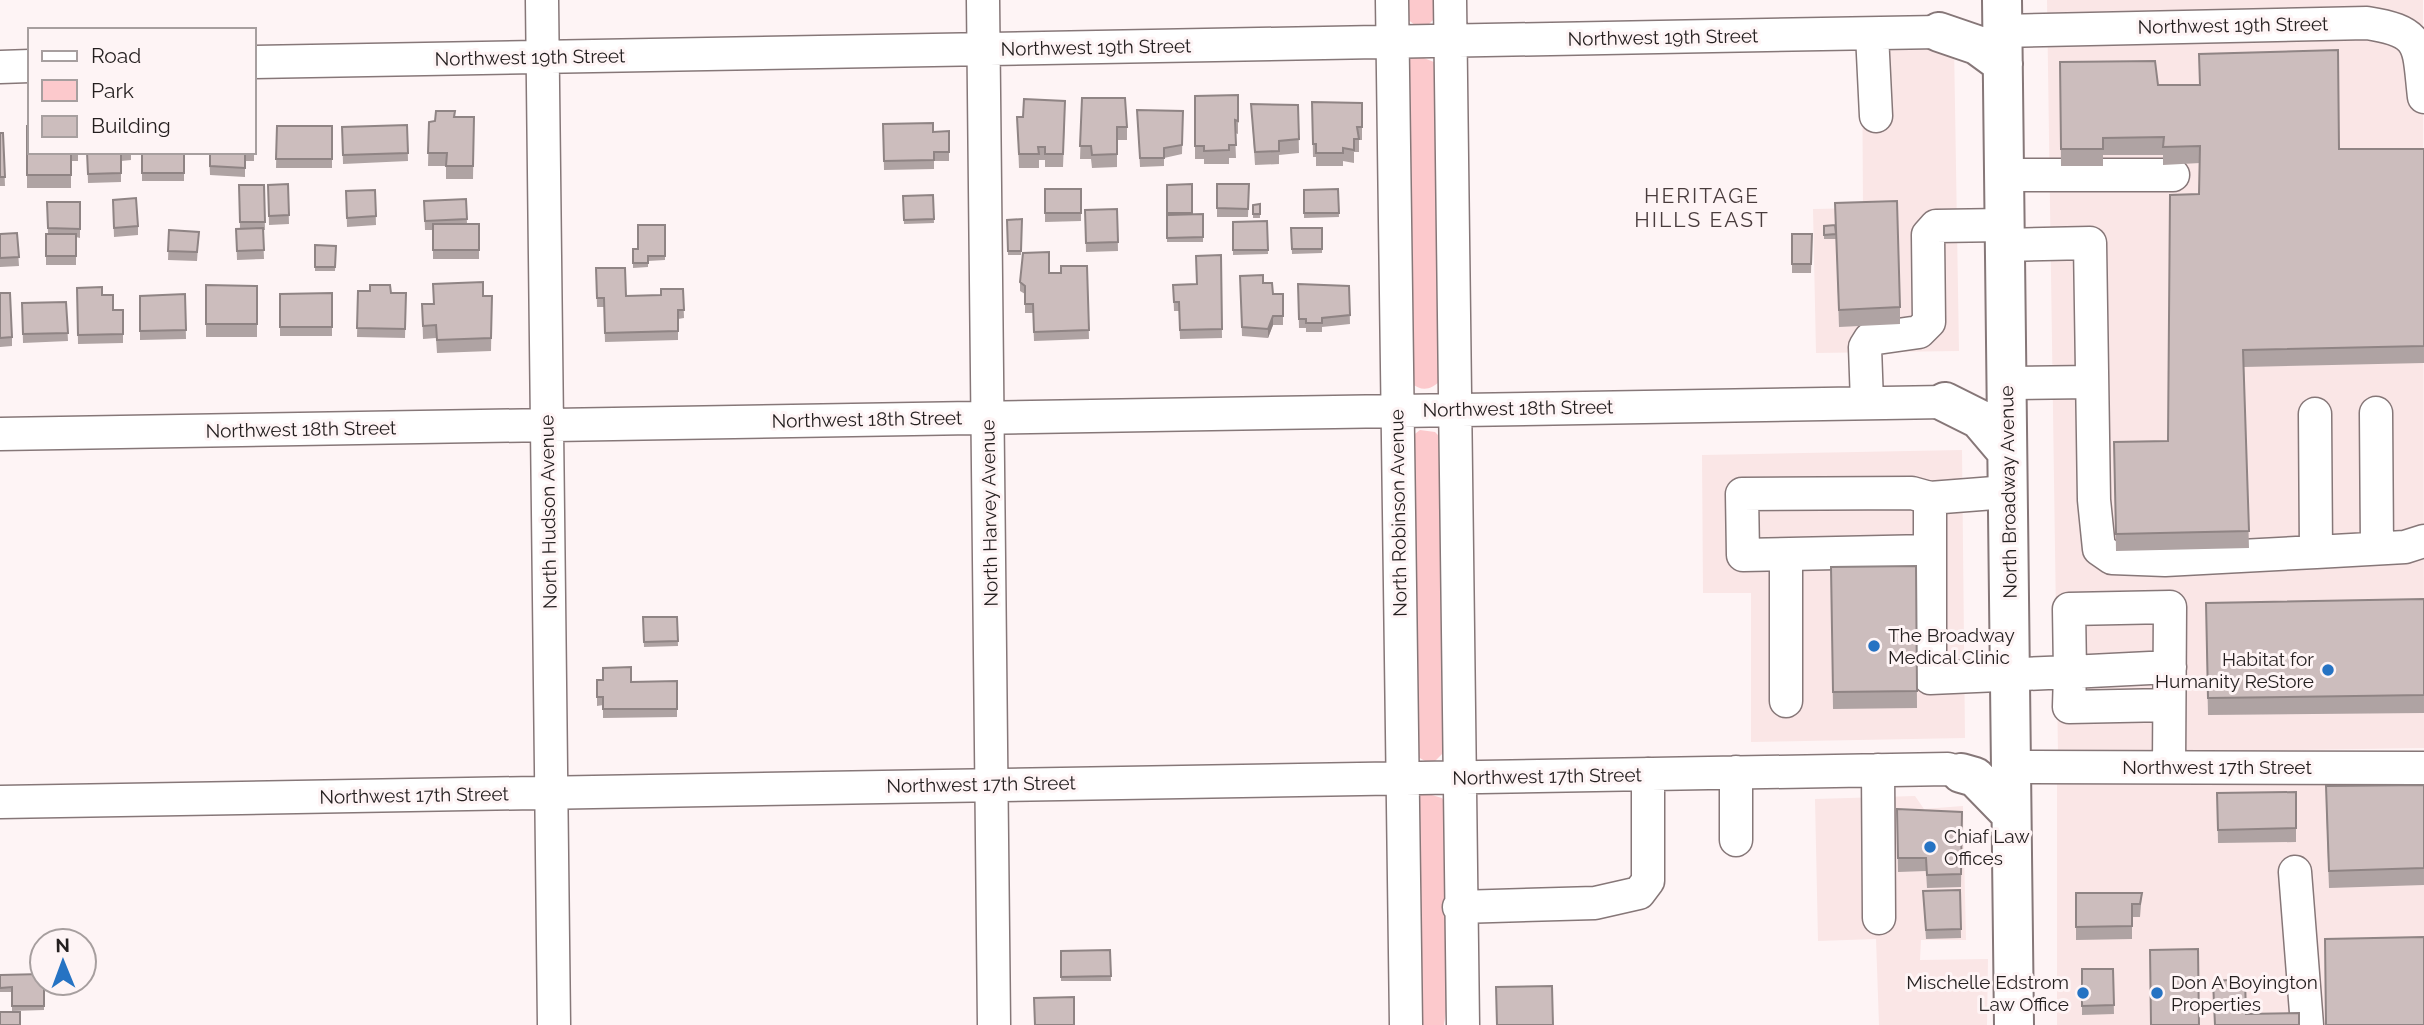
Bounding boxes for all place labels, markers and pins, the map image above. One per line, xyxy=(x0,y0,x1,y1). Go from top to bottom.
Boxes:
place label: The Broadway Medical Clinic xyxy=(1888,624,2015,668)
marker: The Broadway Medical Clinic xyxy=(1866,638,1882,654)
place label: Habitat for Humanity ReStore xyxy=(2155,648,2314,692)
marker: Habitat for Humanity ReStore xyxy=(2320,662,2336,678)
place label: Chiaf Law Offices xyxy=(1944,825,2030,869)
marker: Chiaf Law Offices xyxy=(1922,839,1938,855)
place label: Mischelle Edstrom Law Office xyxy=(1906,971,2069,1015)
place label: Don A Boyington Properties xyxy=(2171,971,2318,1015)
marker: Mischelle Edstrom Law Office xyxy=(2075,985,2091,1001)
marker: Don A Boyington Properties xyxy=(2149,985,2165,1001)

